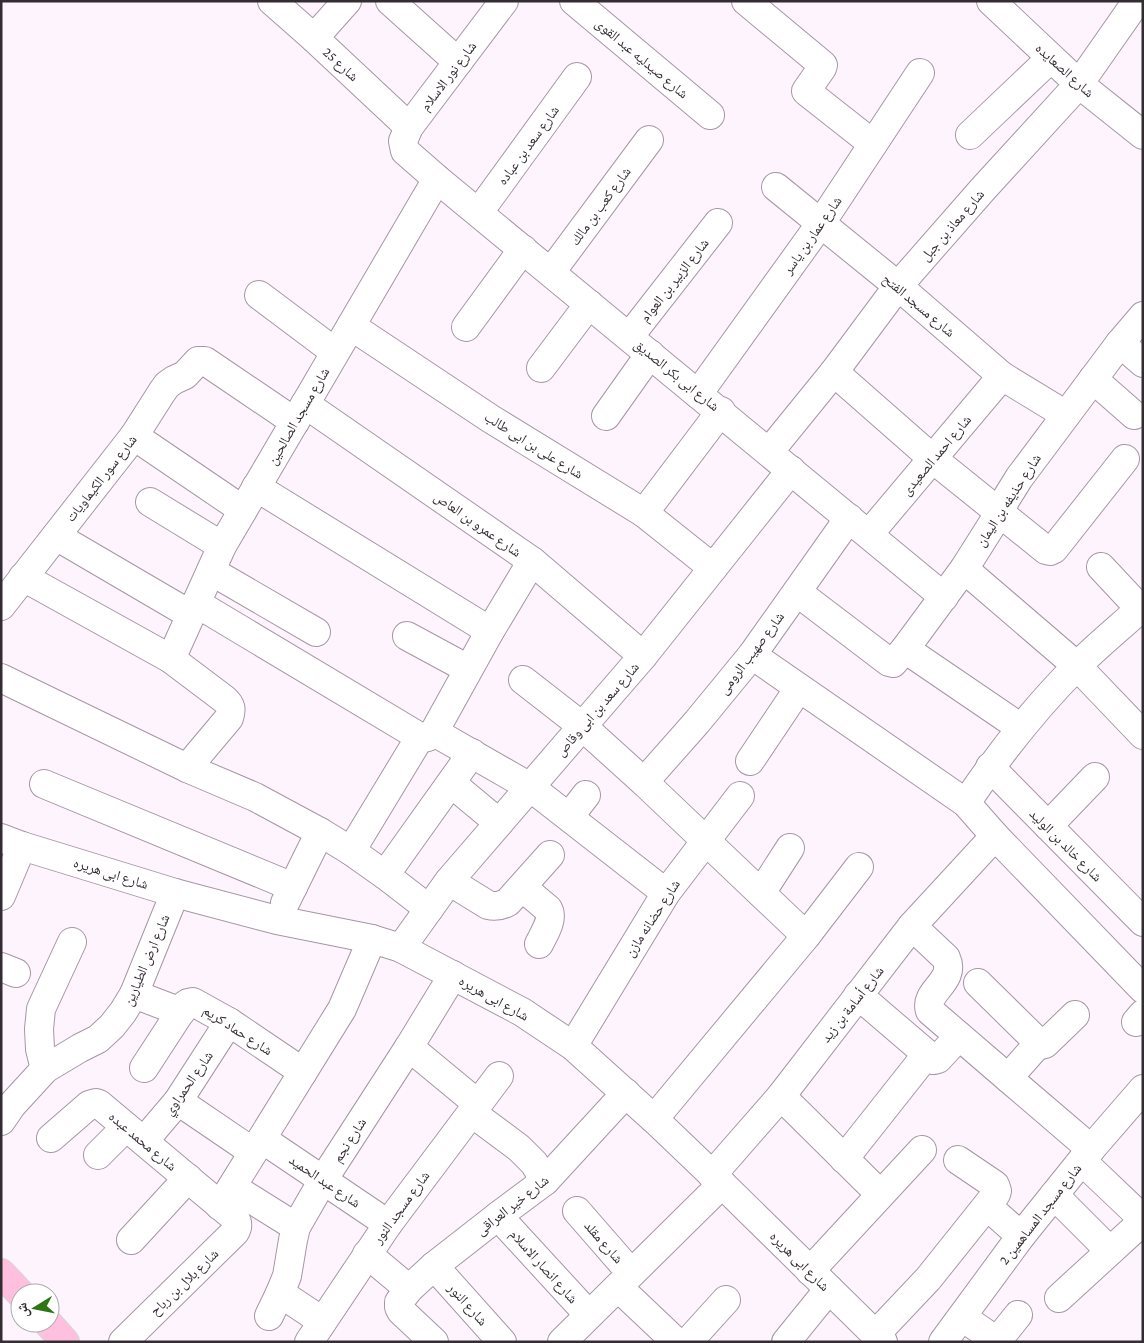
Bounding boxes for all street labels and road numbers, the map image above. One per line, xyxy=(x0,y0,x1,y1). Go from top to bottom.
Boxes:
street label: شارع صيدليه عبد القوى xyxy=(591,15,692,103)
street label: شارع نور الاسلام xyxy=(417,38,481,115)
street label: شارع الصعايده xyxy=(1031,40,1097,102)
street label: شارع 25 xyxy=(319,44,362,86)
street label: شارع سعد بن عباده xyxy=(494,102,564,189)
street label: شارع كعب بن مالك xyxy=(566,164,635,249)
street label: شارع معاذ بن جبل xyxy=(917,186,989,265)
street label: شارع عمار بن ياسر xyxy=(779,193,846,279)
street label: شارع الزبير بن العوام xyxy=(636,235,713,326)
street label: شارع مسجد الفتح xyxy=(878,270,958,341)
street label: شارع ابى بكر الصديق xyxy=(630,336,723,416)
street label: شارع مسجد الصالحين xyxy=(264,364,334,469)
street label: شارع على بن ابى طالب xyxy=(481,408,586,483)
street label: شارع احمد الصعيدى xyxy=(898,412,976,500)
street label: شارع سور الكيماويات xyxy=(62,431,141,526)
street label: شارع حذيفه بن اليمان xyxy=(972,451,1046,551)
street label: شارع عمرو بن العاص xyxy=(430,488,525,562)
street label: شارع صهيب الرومى xyxy=(715,609,789,699)
street label: شارع سعد بن ابى وقاص xyxy=(552,659,644,760)
street label: شارع خالد بن الوليد xyxy=(1025,805,1106,886)
street label: شارع ابى هريره xyxy=(71,854,150,894)
street label: شارع حضانه مازن xyxy=(621,876,685,961)
street label: شارع ارض الطيارين xyxy=(119,912,174,1009)
street label: شارع أسامة بن زيد xyxy=(817,963,888,1046)
street label: شارع ابى هريره xyxy=(455,972,532,1026)
street label: شارع حماد كريم xyxy=(199,1002,276,1060)
street label: شارع الحمراوي xyxy=(160,1048,219,1120)
street label: شارع محمد عبده xyxy=(105,1108,180,1175)
street label: شارع نجم xyxy=(329,1115,371,1166)
street label: شارع عبد الحميد xyxy=(285,1151,364,1212)
street label: شارع مسجد المساهمين 2 xyxy=(996,1160,1086,1269)
street label: شارع مسجد النور xyxy=(369,1168,434,1248)
street label: شارع خير العراقى xyxy=(472,1172,553,1240)
street label: شارع مقلد xyxy=(580,1217,627,1268)
street label: شارع انصار الاسلام xyxy=(505,1226,581,1308)
street label: شارع ابى هريره xyxy=(765,1228,833,1296)
street label: شارع بلال بن رباح xyxy=(146,1245,223,1320)
street label: شارع النور xyxy=(443,1279,491,1330)

